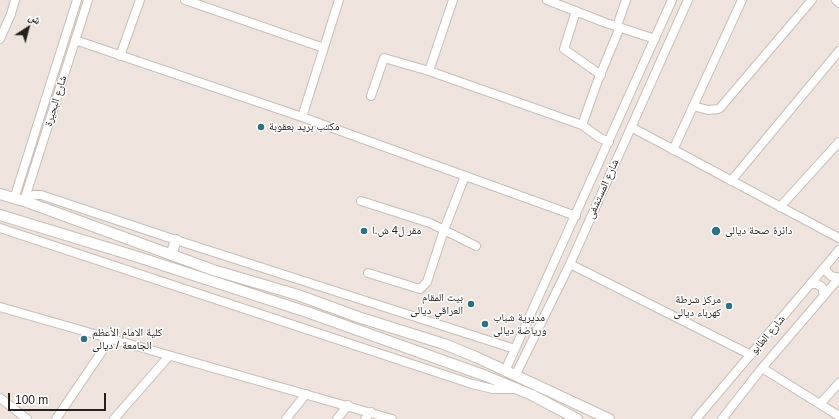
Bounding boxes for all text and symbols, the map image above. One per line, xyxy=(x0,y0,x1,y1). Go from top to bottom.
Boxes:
north arrow xyxy=(8,8,48,48)
text: ش xyxy=(27,10,43,27)
street label: شارع البحيرة xyxy=(42,74,70,128)
place label: مكتب بريد بعقوبة xyxy=(269,120,340,134)
marker: مكتب بريد بعقوبة xyxy=(256,122,266,132)
street label: شارع المستشفى xyxy=(584,157,622,221)
place label: مقر ل4 ش.ا xyxy=(372,224,421,238)
place label: دائرة صحة ديالى xyxy=(725,224,792,238)
marker: دائرة صحة ديالى xyxy=(710,225,722,237)
marker: مقر ل4 ش.ا xyxy=(359,226,369,236)
place label: بيت المقام العراقي ديالى xyxy=(410,291,463,317)
place label: مركز شرطة كهرباء ديالى xyxy=(673,293,721,319)
marker: بيت المقام العراقي ديالى xyxy=(466,299,476,309)
marker: مركز شرطة كهرباء ديالى xyxy=(724,301,734,311)
place label: مديرية شباب ورياضة ديالى xyxy=(493,311,547,337)
street label: شارع الطابو xyxy=(748,313,788,357)
marker: مديرية شباب ورياضة ديالى xyxy=(480,319,490,329)
place label: كلية الامام الأعظم الجامعة / ديالى xyxy=(92,326,162,352)
marker: كلية الامام الأعظم الجامعة / ديالى xyxy=(79,334,89,344)
scale bar xyxy=(10,385,108,411)
text: 100 m xyxy=(15,393,48,407)

